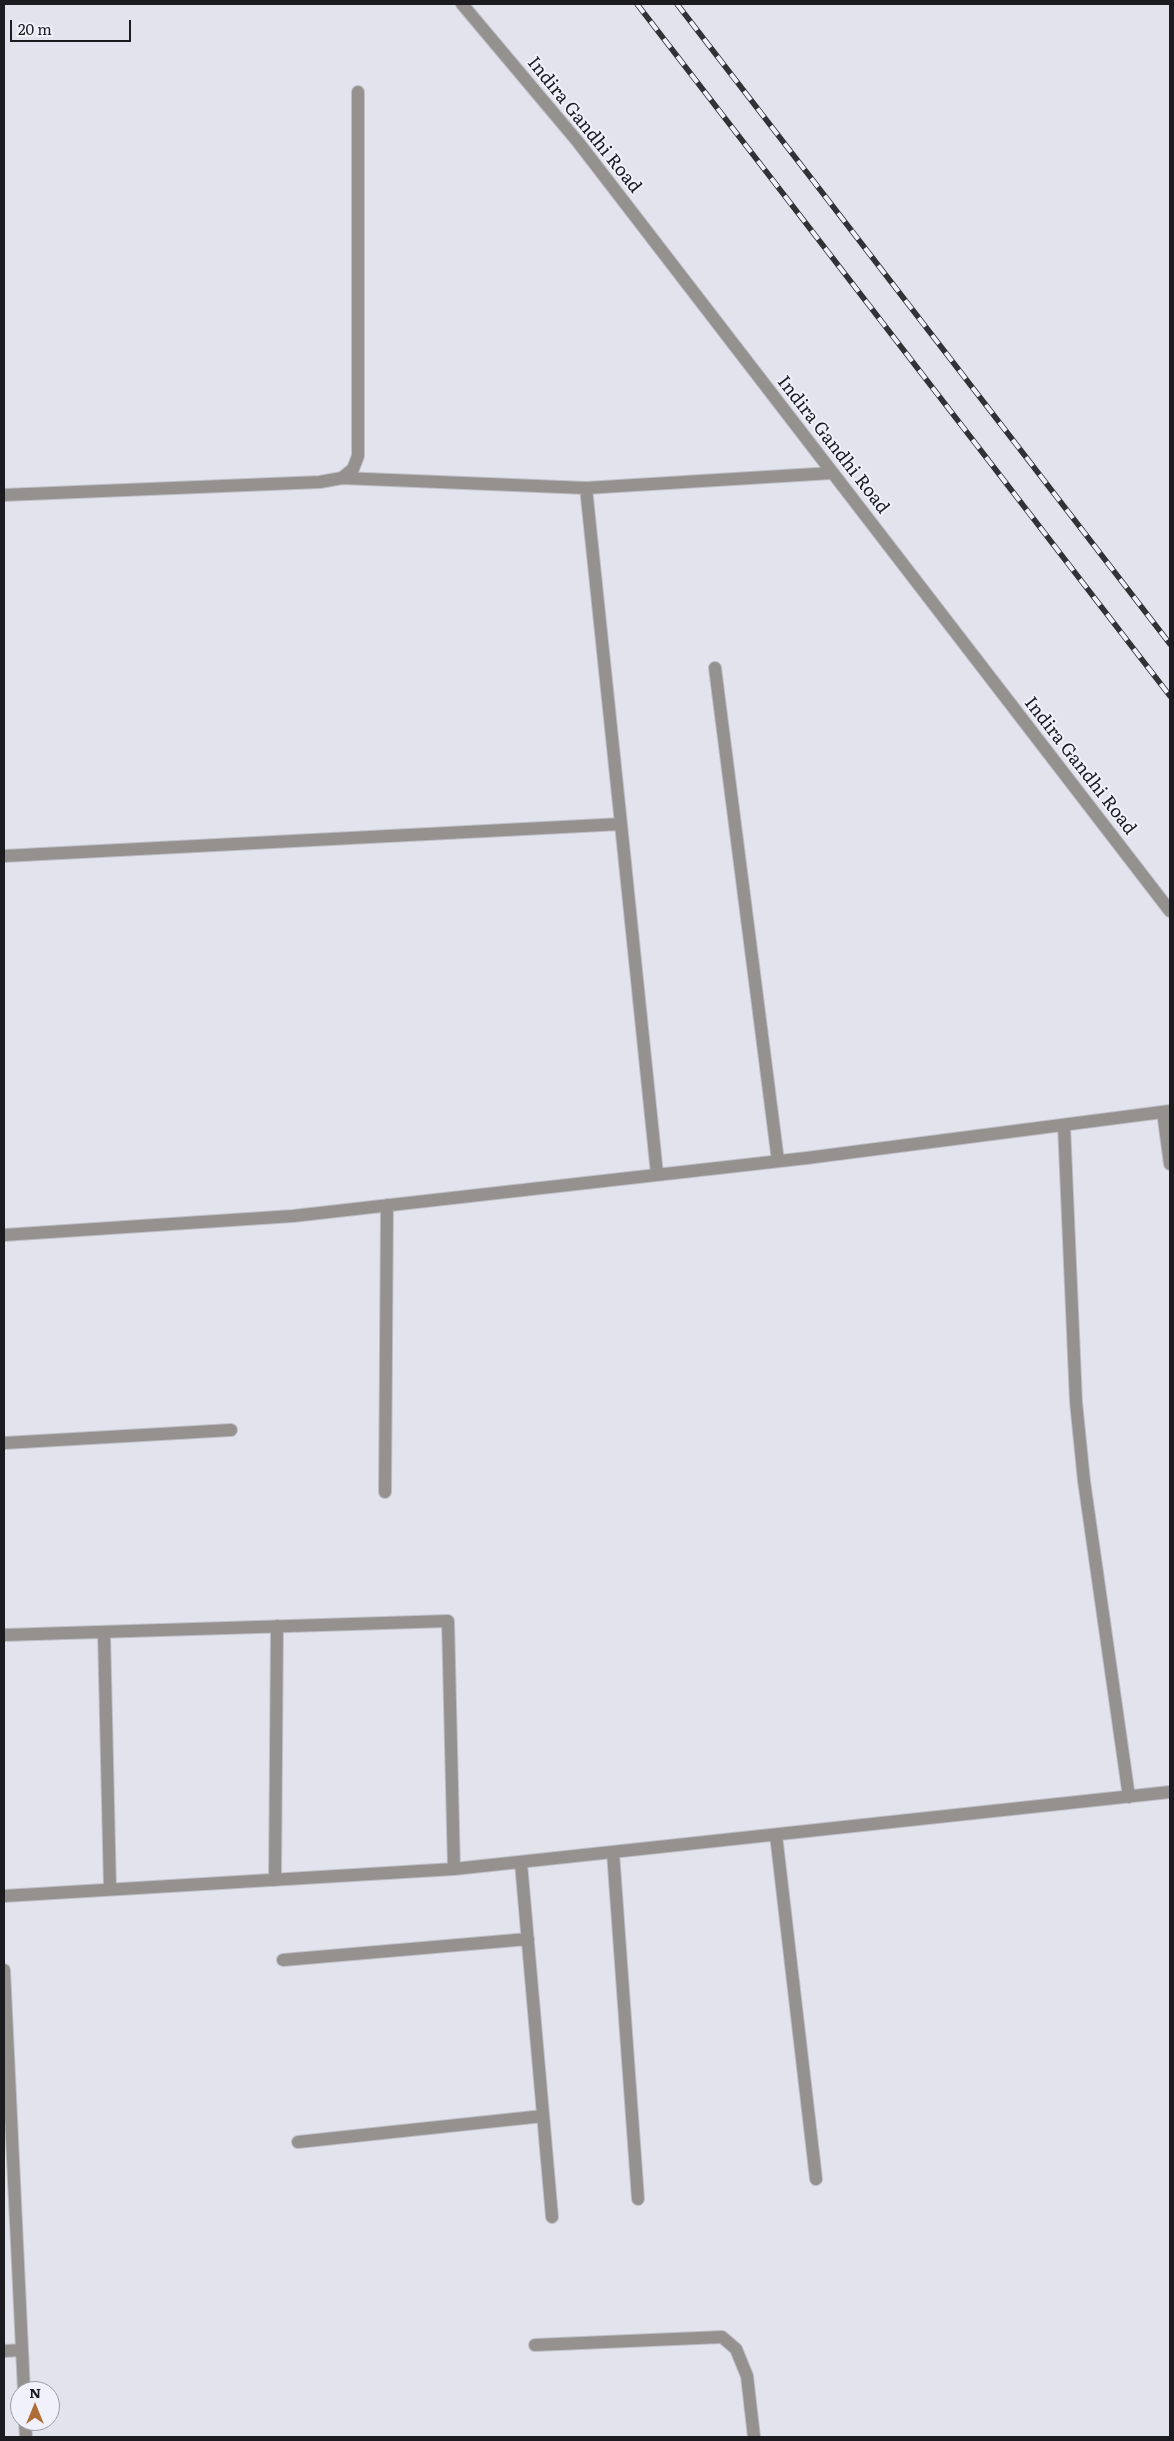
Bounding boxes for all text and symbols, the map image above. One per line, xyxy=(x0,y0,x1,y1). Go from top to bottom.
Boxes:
scale bar xyxy=(12,10,134,42)
text: 20 m xyxy=(18,17,52,40)
street label: Indira Gandhi Road xyxy=(522,53,646,197)
street label: Indira Gandhi Road xyxy=(772,372,894,518)
street label: Indira Gandhi Road xyxy=(1019,693,1141,839)
north arrow xyxy=(10,2381,60,2431)
text: N xyxy=(29,2382,41,2402)

